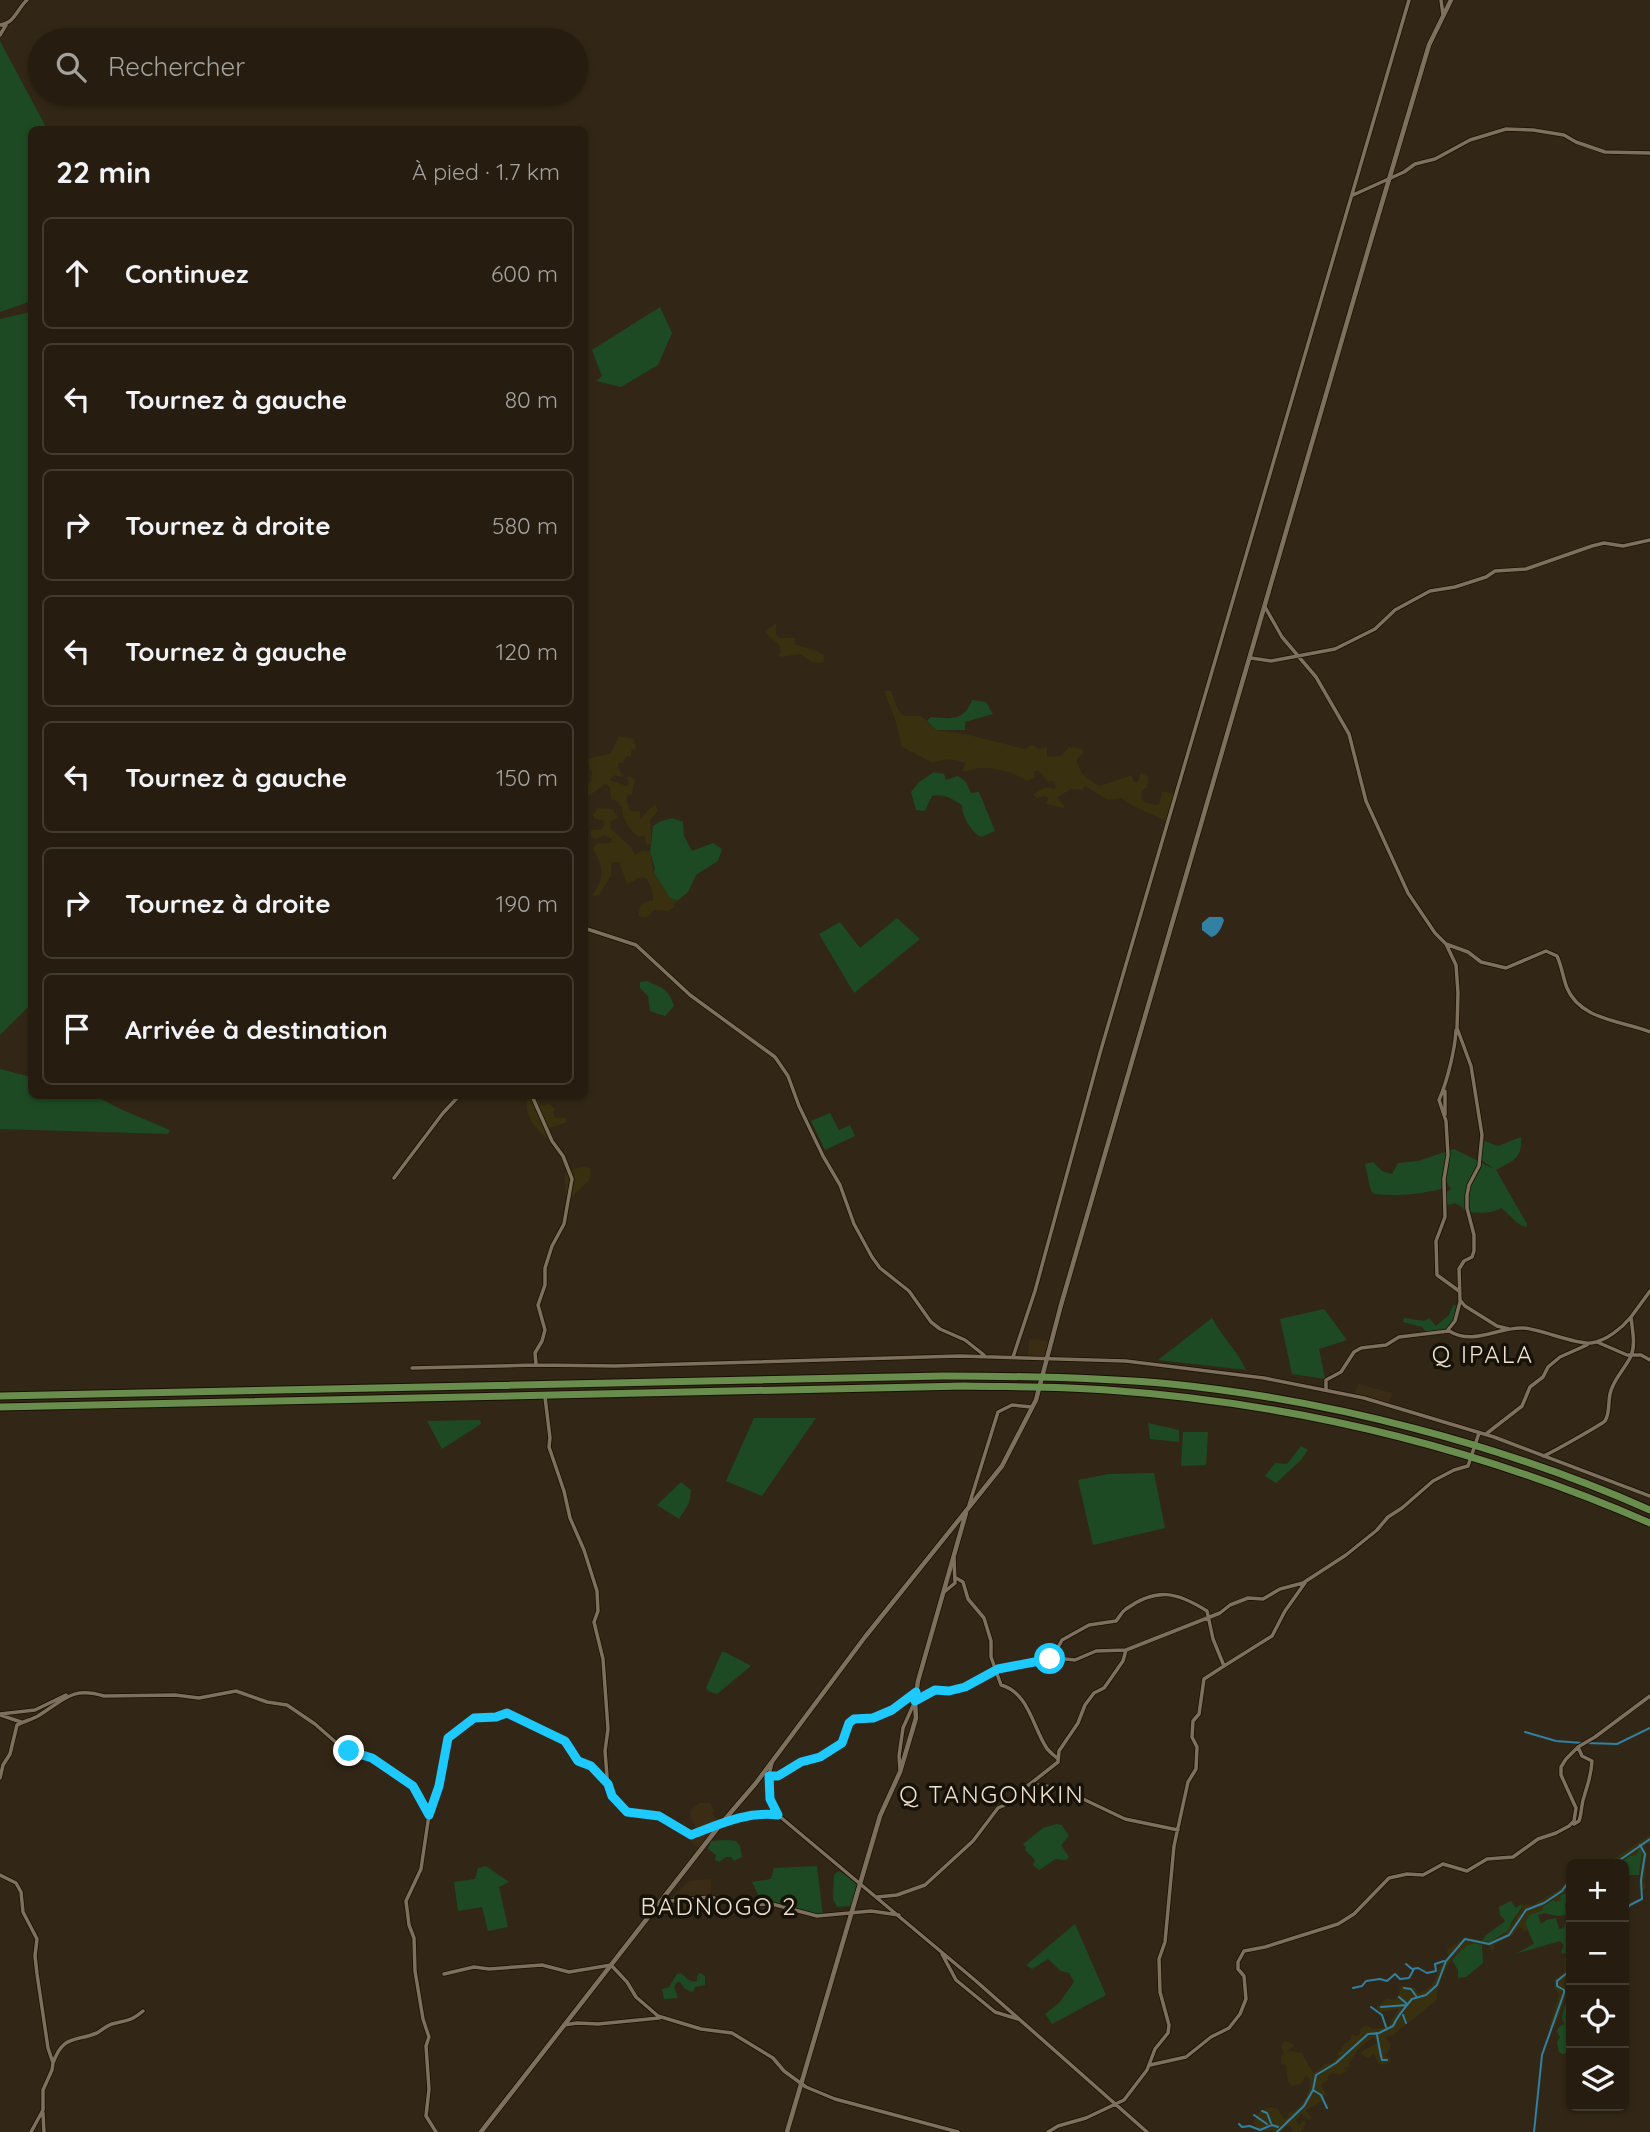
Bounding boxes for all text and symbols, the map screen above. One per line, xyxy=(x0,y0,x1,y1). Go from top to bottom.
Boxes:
search box xyxy=(28,28,588,105)
icon: search xyxy=(52,48,90,86)
text: Rechercher xyxy=(108,50,245,83)
text: 22 min xyxy=(56,153,151,191)
text: À pied · 1.7 km xyxy=(412,157,560,186)
icon: ahead xyxy=(58,254,96,292)
text: Continuez xyxy=(125,257,248,290)
text: 600 m xyxy=(491,259,558,288)
icon: left xyxy=(58,380,96,418)
text: Tournez à gauche xyxy=(125,383,347,416)
text: 80 m xyxy=(505,385,558,414)
icon: right xyxy=(58,506,96,544)
text: Tournez à droite xyxy=(125,509,330,542)
text: 580 m xyxy=(492,511,558,540)
icon: left xyxy=(58,632,96,670)
text: Tournez à gauche xyxy=(125,635,347,668)
text: 120 m xyxy=(496,637,558,666)
icon: left xyxy=(58,758,96,796)
text: Tournez à gauche xyxy=(125,761,347,794)
text: 150 m xyxy=(496,763,558,792)
icon: right xyxy=(58,884,96,922)
text: Tournez à droite xyxy=(125,887,330,920)
text: 190 m xyxy=(496,889,558,918)
icon: arrive xyxy=(58,1010,96,1048)
text: Arrivée à destination xyxy=(125,1013,388,1046)
district label: Q IPALA xyxy=(1432,1339,1534,1369)
route start xyxy=(1034,1643,1065,1674)
route end xyxy=(333,1735,364,1766)
district label: Q TANGONKIN xyxy=(899,1779,1085,1809)
map controls xyxy=(1566,1859,1629,2111)
button: + xyxy=(1566,1859,1629,1922)
district label: BADNOGO 2 xyxy=(640,1891,798,1921)
button: − xyxy=(1566,1922,1629,1985)
button: locate xyxy=(1566,1985,1629,2048)
button: layers xyxy=(1566,2048,1629,2111)

